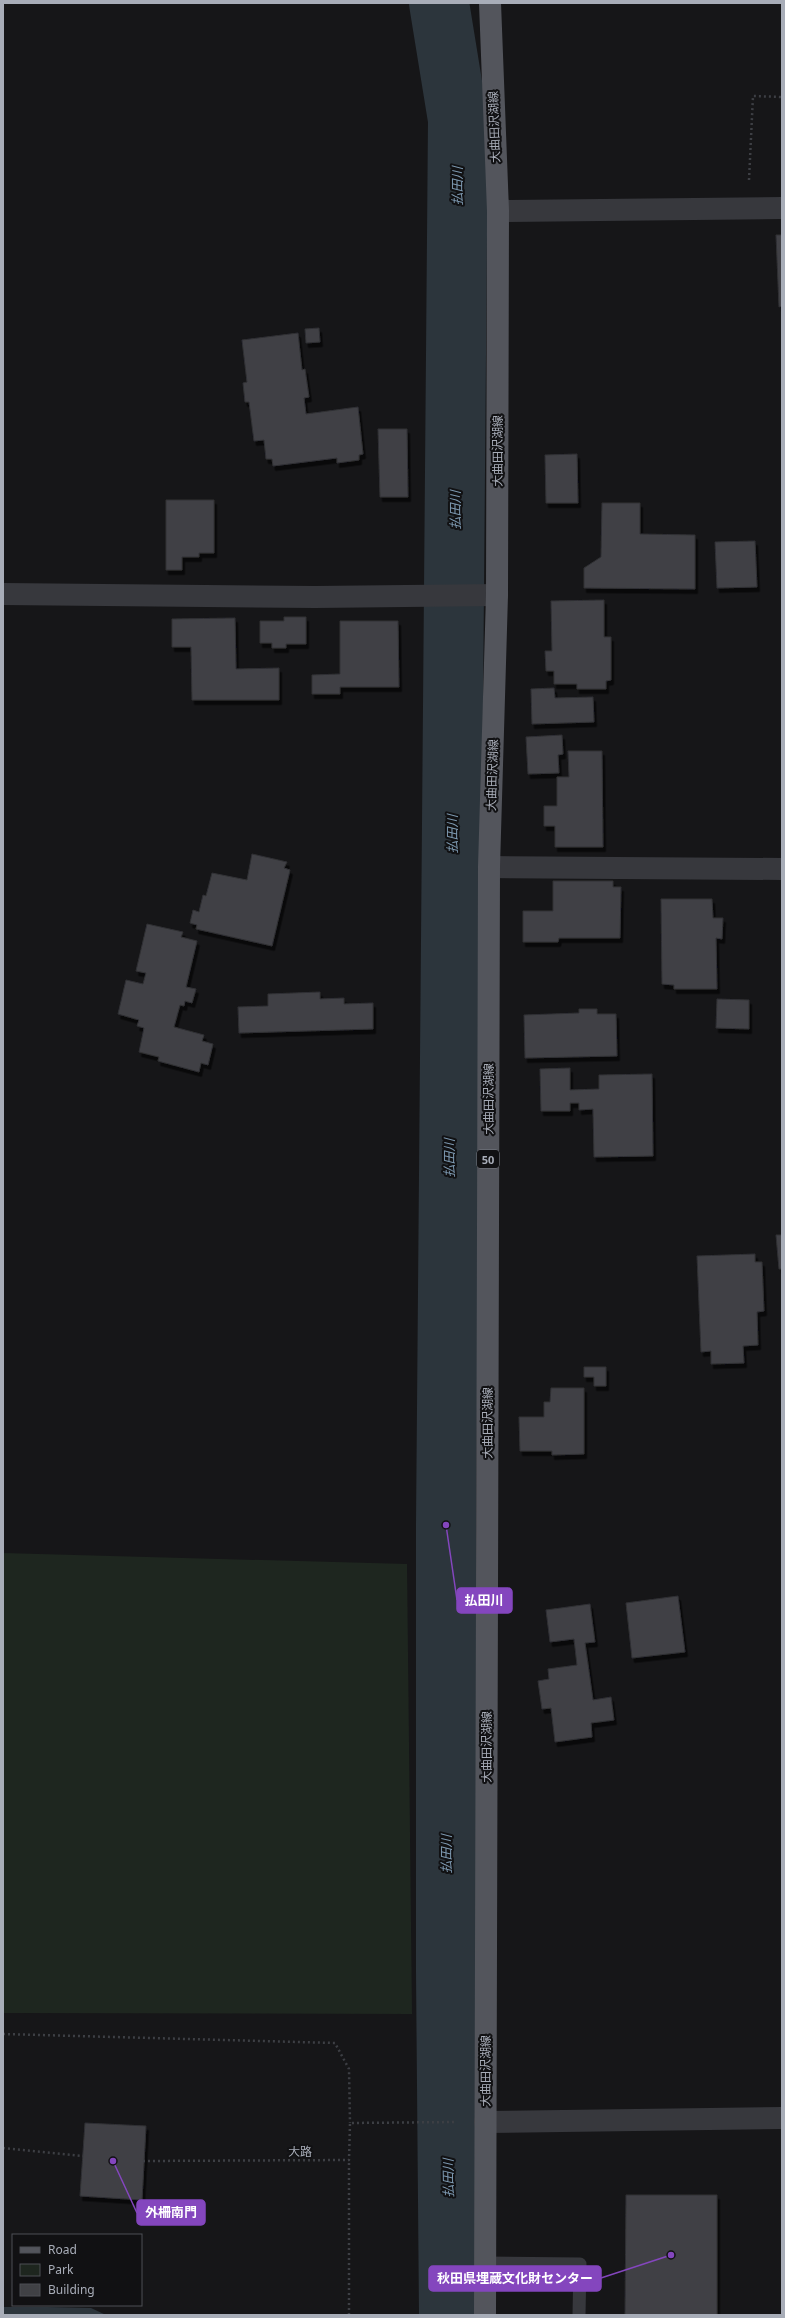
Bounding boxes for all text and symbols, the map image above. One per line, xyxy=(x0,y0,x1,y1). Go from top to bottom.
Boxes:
street label: 大曲田沢湖線 xyxy=(484,91,504,163)
water label: 払田川 xyxy=(448,165,466,206)
street label: 大曲田沢湖線 xyxy=(489,415,506,487)
water label: 払田川 xyxy=(446,489,464,530)
street label: 大曲田沢湖線 xyxy=(482,739,502,811)
water label: 払田川 xyxy=(443,813,461,854)
street label: 大曲田沢湖線 xyxy=(480,1063,497,1135)
water label: 払田川 xyxy=(440,1137,458,1178)
road number: 50 xyxy=(477,1150,499,1168)
street label: 大曲田沢湖線 xyxy=(479,1387,496,1459)
callout: 払田川 xyxy=(457,1588,512,1613)
text: 払田川 xyxy=(464,1591,504,1609)
street label: 大曲田沢湖線 xyxy=(478,1711,495,1783)
water label: 払田川 xyxy=(437,1833,455,1874)
street label: 大曲田沢湖線 xyxy=(477,2035,494,2107)
street label: 大路 xyxy=(288,2143,312,2160)
water label: 払田川 xyxy=(439,2156,457,2198)
callout: 外柵南門 xyxy=(137,2200,205,2225)
text: 外柵南門 xyxy=(145,2203,197,2221)
legend xyxy=(12,2234,142,2306)
text: Road xyxy=(48,2241,77,2258)
text: Park xyxy=(48,2261,74,2278)
callout: 秋田県埋蔵文化財センター xyxy=(429,2266,601,2291)
text: 秋田県埋蔵文化財センター xyxy=(437,2269,593,2287)
text: Building xyxy=(48,2281,95,2298)

